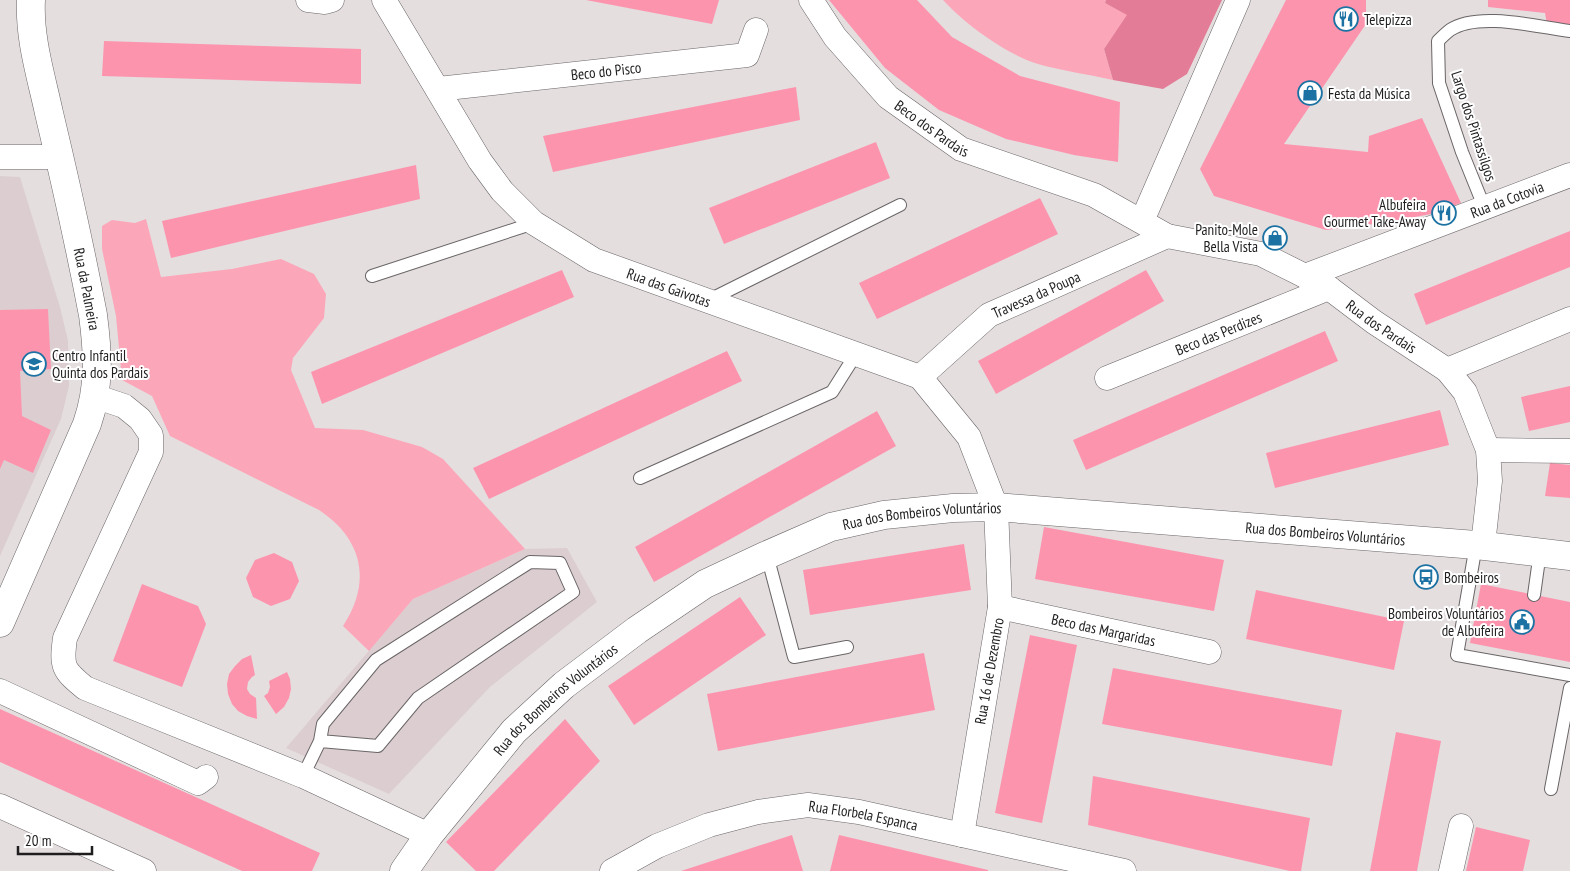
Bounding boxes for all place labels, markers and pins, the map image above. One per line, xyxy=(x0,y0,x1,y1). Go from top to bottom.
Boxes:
restaurant icon: Telepizza xyxy=(1333,6,1359,32)
place label: Telepizza xyxy=(1364,10,1412,29)
shop icon: Festa da Música xyxy=(1297,80,1323,106)
place label: Festa da Música xyxy=(1328,84,1410,103)
place label: Albufeira Gourmet Take-Away xyxy=(1324,195,1426,231)
restaurant icon: Albufeira Gourmet Take-Away xyxy=(1431,200,1457,226)
place label: Panito-Mole Bella Vista xyxy=(1195,220,1258,256)
shop icon: Panito-Mole Bella Vista xyxy=(1262,225,1288,251)
place label: Centro Infantil Quinta dos Pardais xyxy=(52,346,148,382)
school or university icon: Centro Infantil Quinta dos Pardais xyxy=(21,351,47,377)
bus stop icon: Bombeiros xyxy=(1413,564,1439,590)
place label: Bombeiros xyxy=(1444,568,1499,587)
place label: Bombeiros Voluntários de Albufeira xyxy=(1388,604,1504,640)
public building icon: Bombeiros Voluntários de Albufeira xyxy=(1509,609,1535,635)

